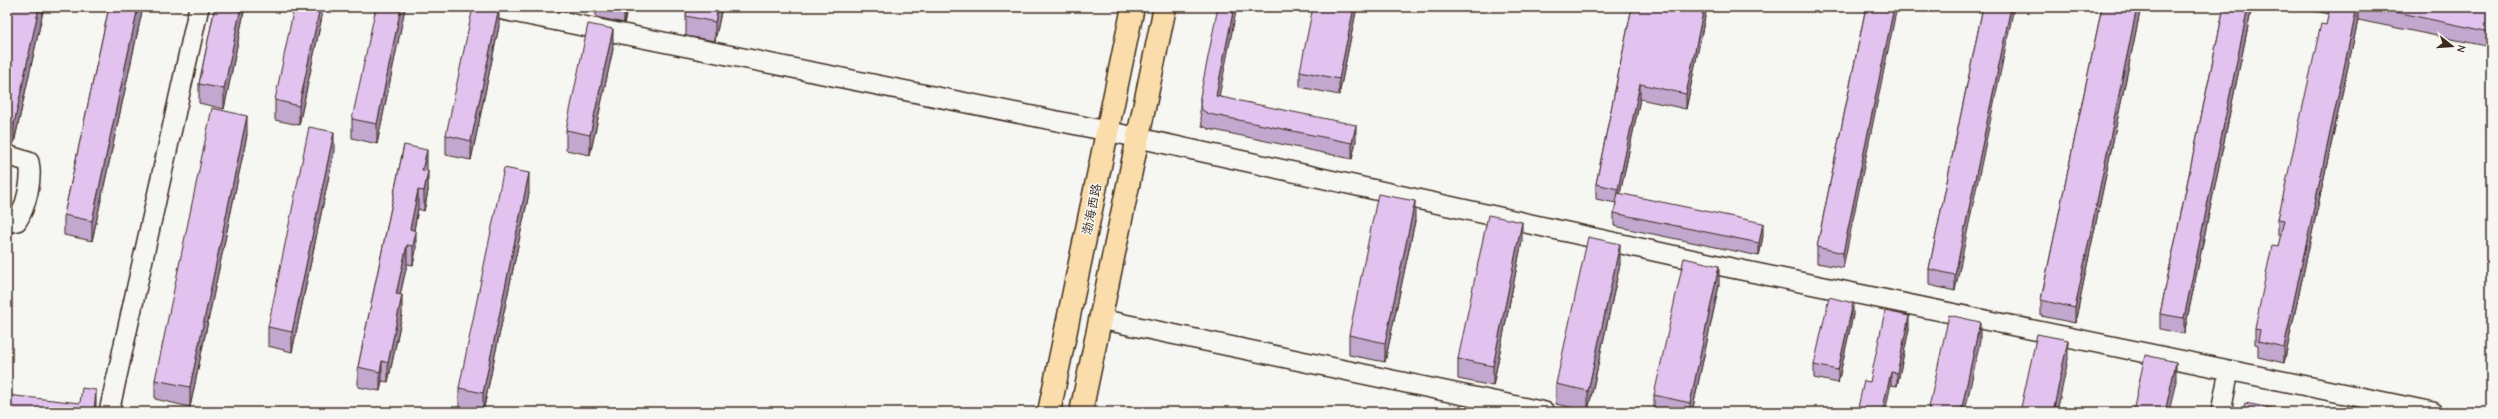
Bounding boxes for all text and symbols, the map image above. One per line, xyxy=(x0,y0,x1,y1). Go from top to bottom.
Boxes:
north arrow xyxy=(2432,26,2472,66)
text: N xyxy=(2454,43,2468,54)
street label: 渤海西路 xyxy=(1079,182,1104,236)

